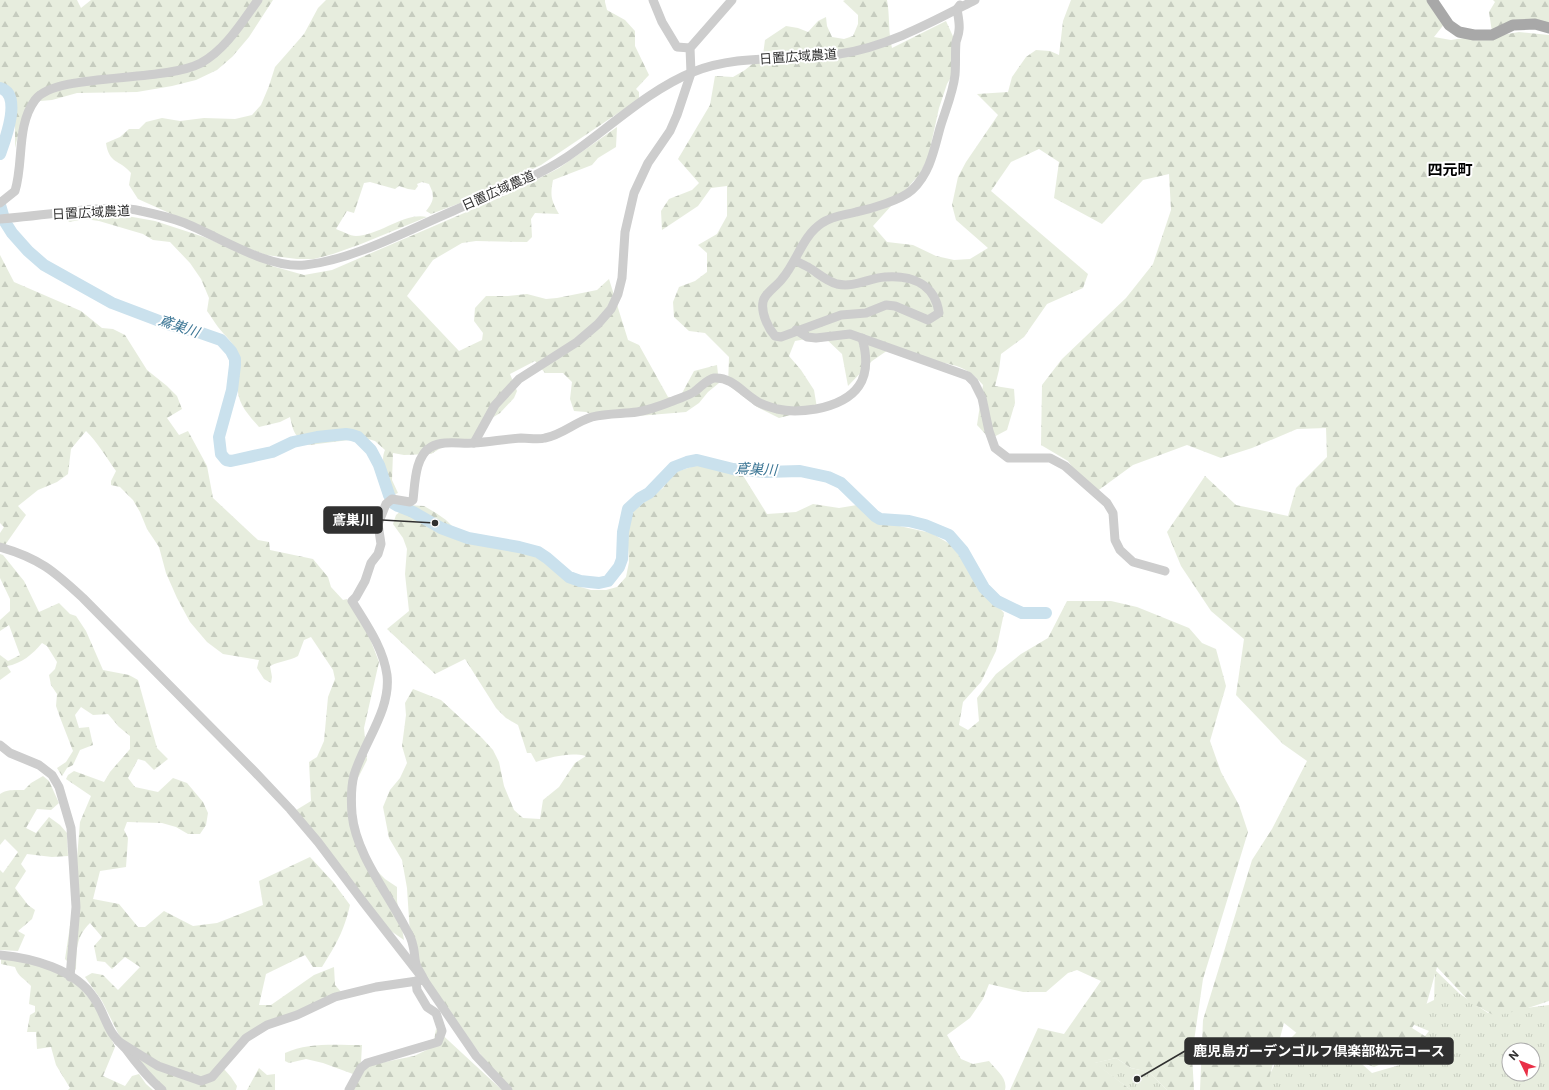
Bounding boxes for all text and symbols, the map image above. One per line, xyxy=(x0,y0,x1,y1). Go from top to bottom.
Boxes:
street label: 日置広域農道 xyxy=(759,45,837,67)
district label: 四元町 xyxy=(1427,160,1473,179)
street label: 日置広域農道 xyxy=(459,167,537,213)
street label: 日置広域農道 xyxy=(52,202,130,222)
water label: 鳶巣川 xyxy=(157,311,204,341)
water label: 鳶巣川 xyxy=(735,459,779,478)
callout: 鳶巣川 xyxy=(324,507,382,533)
text: 鳶巣川 xyxy=(332,511,374,528)
callout: 鹿児島ガーデンゴルフ倶楽部松元コース xyxy=(1185,1038,1453,1064)
text: 鹿児島ガーデンゴルフ倶楽部松元コース xyxy=(1193,1042,1445,1059)
north arrow xyxy=(1501,1042,1541,1082)
text: N xyxy=(1506,1047,1522,1063)

